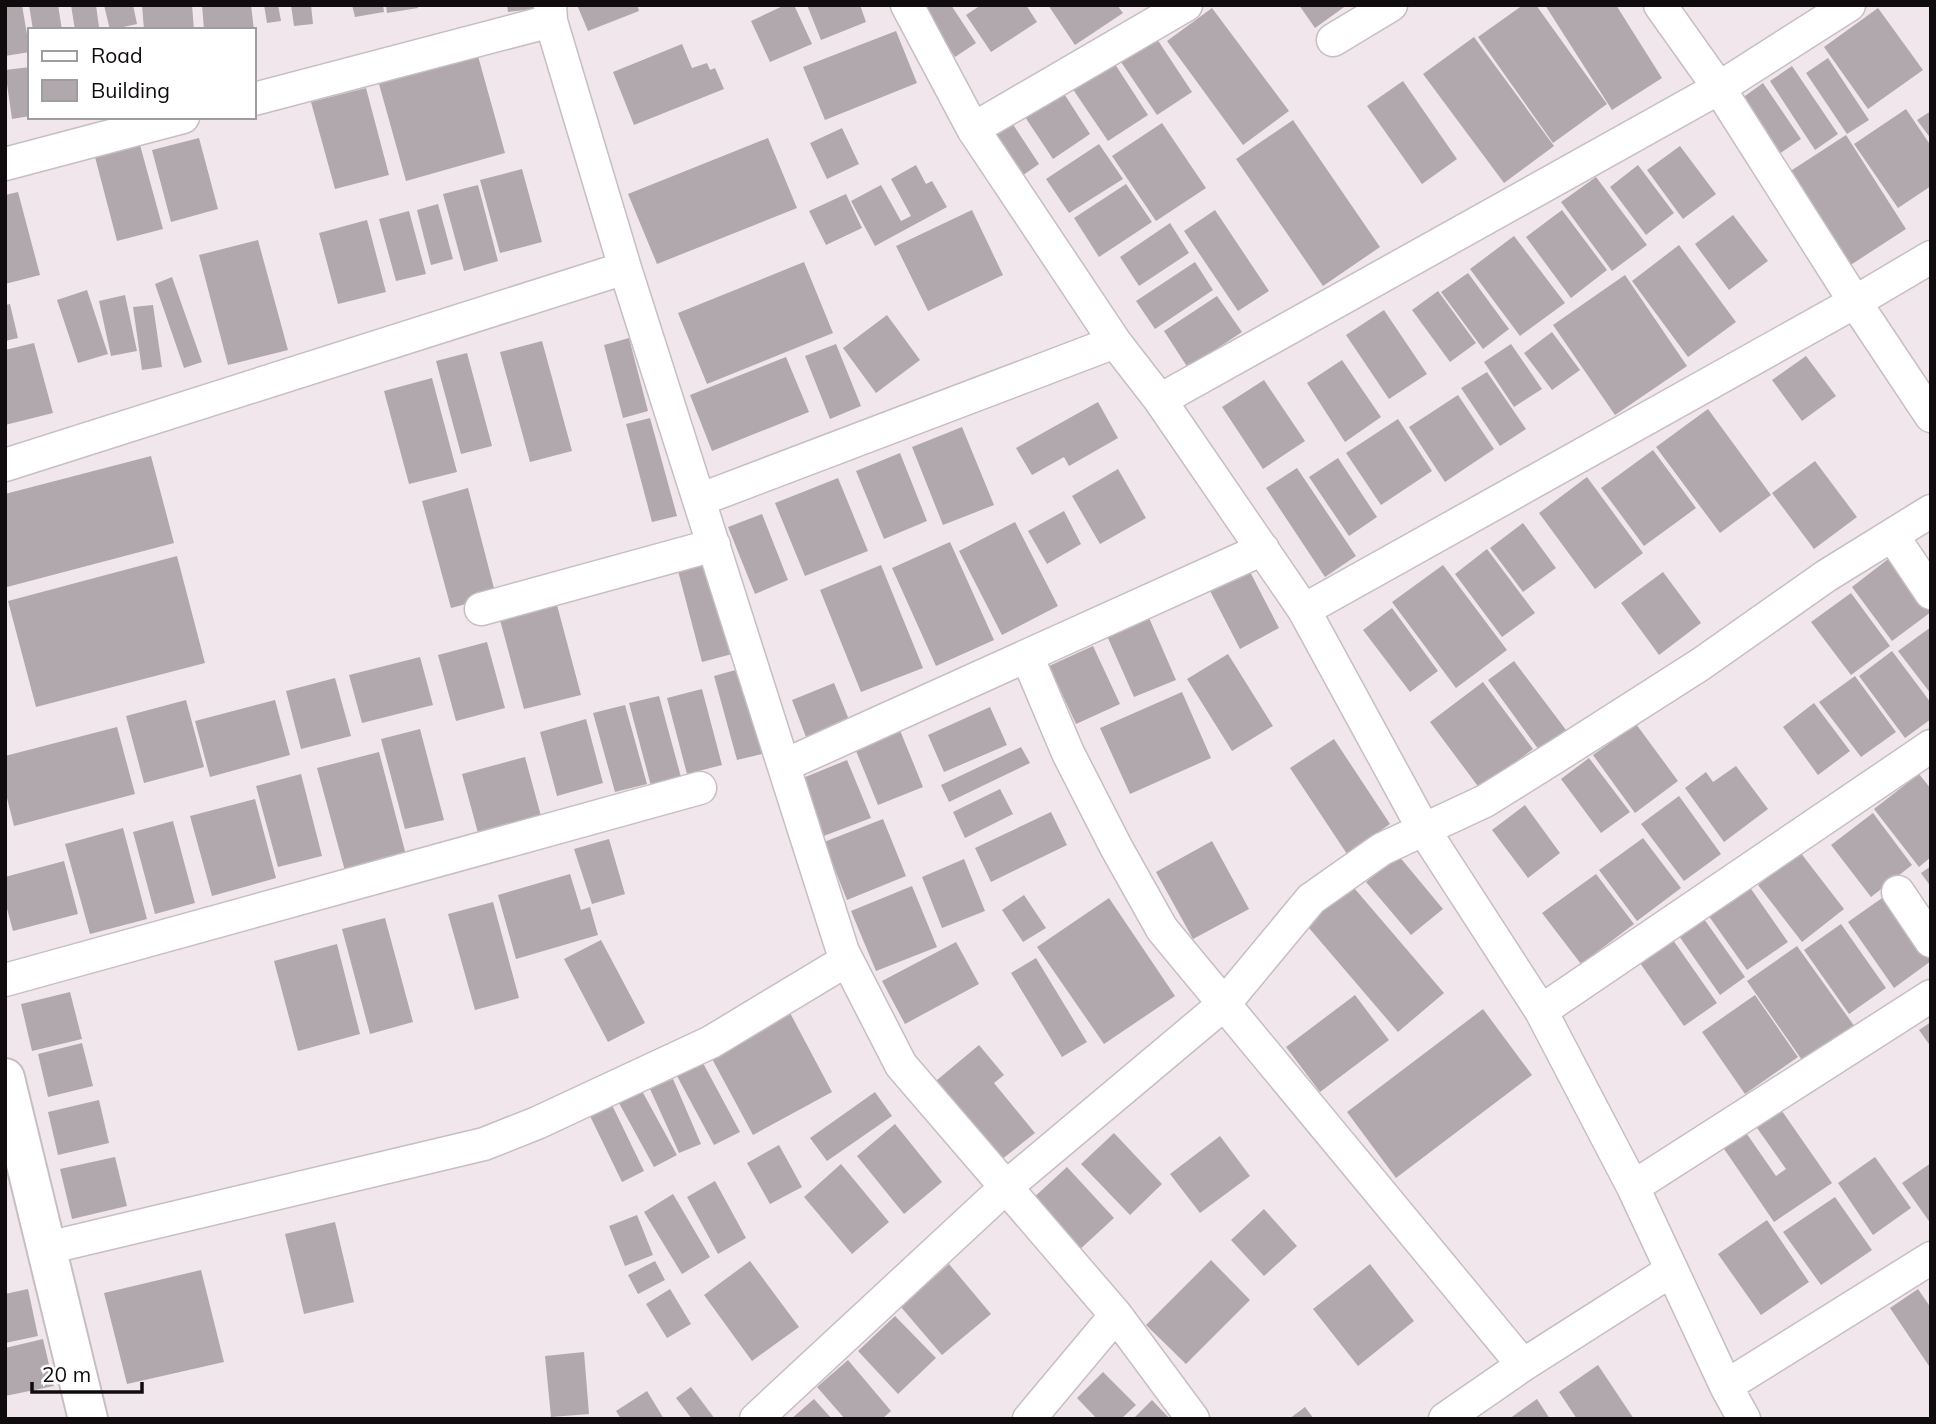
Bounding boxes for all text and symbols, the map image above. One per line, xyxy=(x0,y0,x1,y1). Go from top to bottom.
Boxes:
legend xyxy=(28,28,256,119)
text: Road xyxy=(91,42,142,68)
text: Building xyxy=(91,77,170,103)
scale bar xyxy=(32,1350,142,1394)
text: 20 m xyxy=(42,1361,91,1387)

